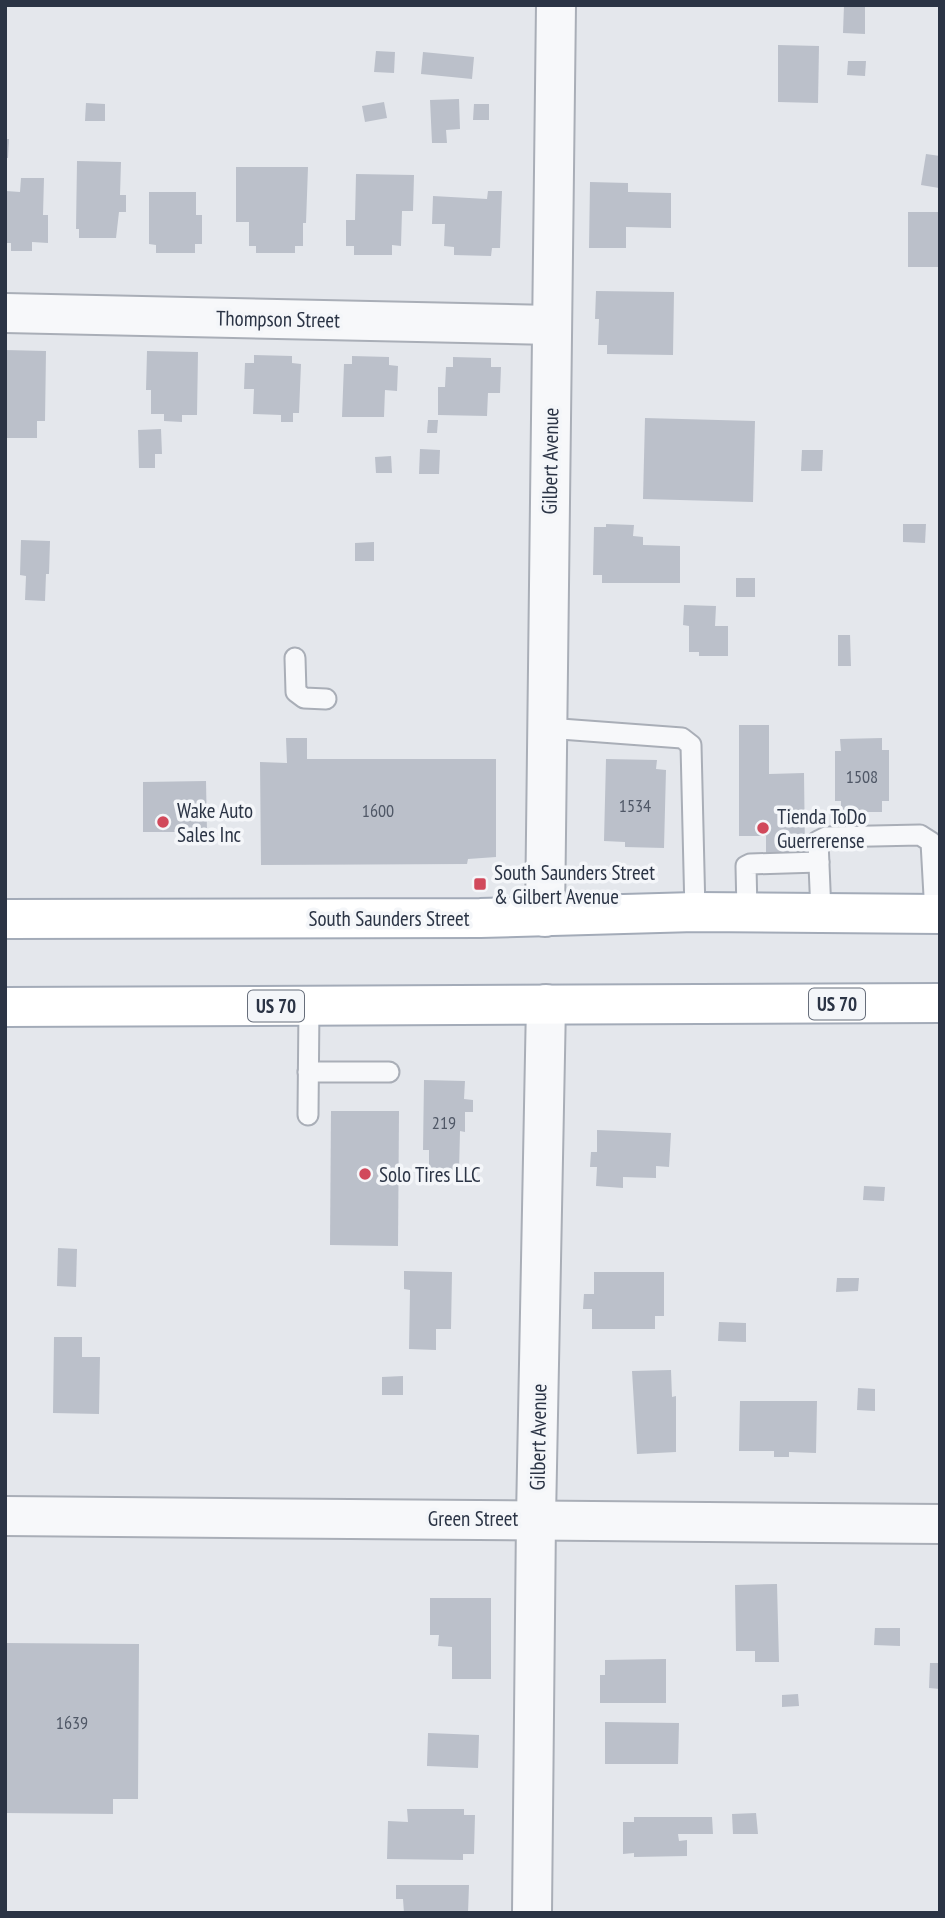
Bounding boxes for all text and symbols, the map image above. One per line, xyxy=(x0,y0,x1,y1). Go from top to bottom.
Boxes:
street label: Thompson Street xyxy=(216,304,340,334)
street label: Gilbert Avenue xyxy=(536,407,564,515)
house number: 1508 xyxy=(846,765,878,788)
house number: 1534 xyxy=(619,794,651,817)
place label: Wake Auto Sales Inc xyxy=(177,797,253,848)
house number: 1600 xyxy=(362,799,394,822)
place label: Tienda ToDo Guerrerense xyxy=(777,803,867,854)
marker: Wake Auto Sales Inc xyxy=(155,814,171,830)
marker: Tienda ToDo Guerrerense xyxy=(755,820,771,836)
place label: South Saunders Street & Gilbert Avenue xyxy=(494,859,655,910)
marker: South Saunders Street & Gilbert Avenue xyxy=(472,876,488,892)
street label: South Saunders Street xyxy=(309,905,470,932)
road number: US 70 xyxy=(809,988,865,1020)
road number: US 70 xyxy=(248,990,304,1022)
house number: 219 xyxy=(432,1111,456,1134)
place label: Solo Tires LLC xyxy=(379,1161,481,1188)
marker: Solo Tires LLC xyxy=(357,1166,373,1182)
street label: Gilbert Avenue xyxy=(524,1383,552,1491)
street label: Green Street xyxy=(428,1505,518,1532)
house number: 1639 xyxy=(56,1711,88,1734)

